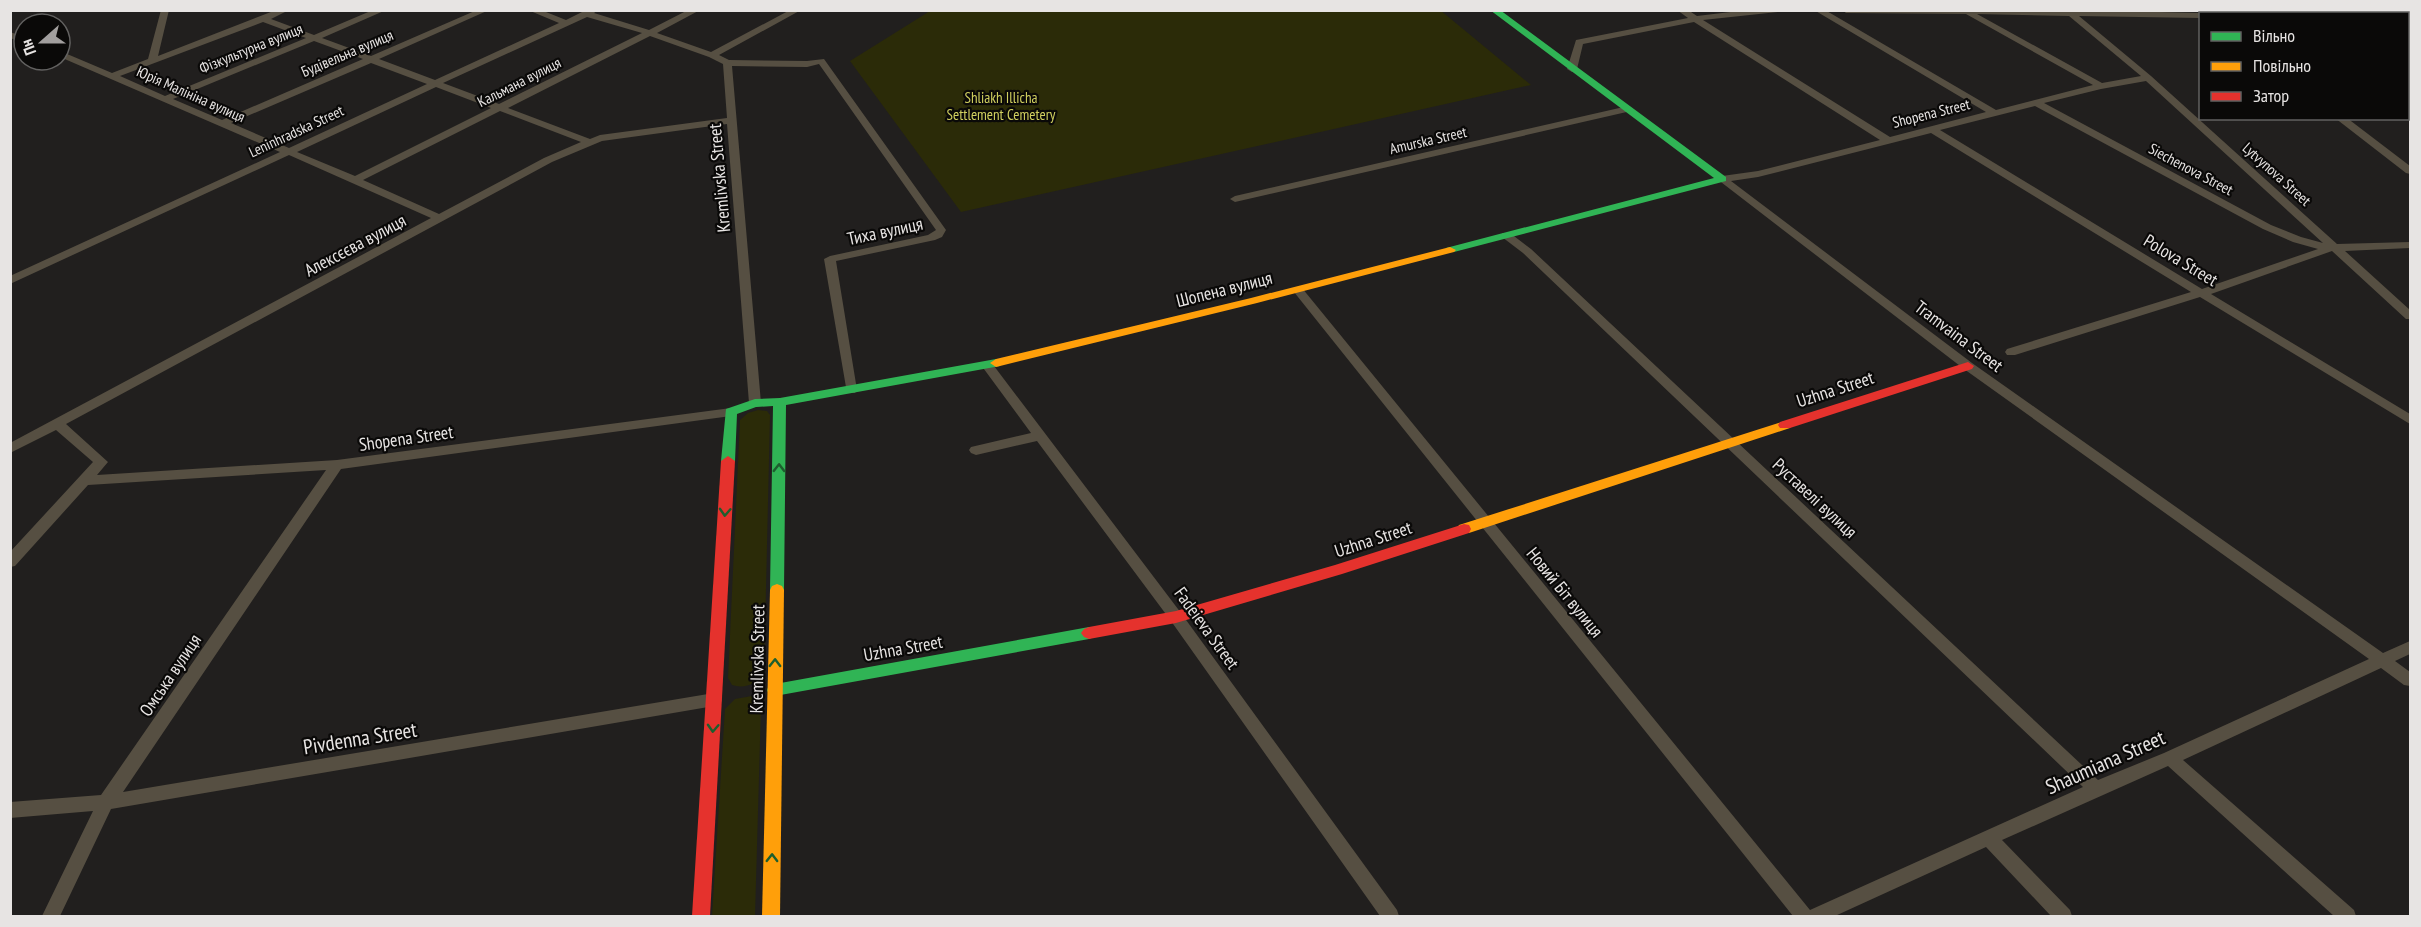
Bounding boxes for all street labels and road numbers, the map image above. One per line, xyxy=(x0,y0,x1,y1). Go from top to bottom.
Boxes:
street label: Фiзкультурна вулиця xyxy=(197,19,306,77)
street label: Будівельна вулиця xyxy=(298,25,396,81)
street label: Кальмана вулиця xyxy=(474,53,564,111)
street label: Юрія Малініна вулиця xyxy=(134,62,248,126)
street label: Shopena Street xyxy=(1890,94,1972,132)
street label: Leninhradska Street xyxy=(246,101,346,161)
street label: Amurska Street xyxy=(1388,122,1468,158)
street label: Kremlivska Street xyxy=(703,123,735,233)
street label: Lytvynova Street xyxy=(2239,138,2315,210)
street label: Siechenova Street xyxy=(2146,139,2236,199)
street label: Алексєєва вулиця xyxy=(300,209,410,281)
street label: Тиха вулиця xyxy=(845,212,925,250)
street label: Polova Street xyxy=(2140,229,2222,291)
street label: Шопена вулиця xyxy=(1174,266,1274,312)
street label: Tramvaina Street xyxy=(1910,295,2008,377)
street label: Uzhna Street xyxy=(1793,366,1877,412)
street label: Shopena Street xyxy=(357,420,455,456)
street label: Руставелі вулиця xyxy=(1768,453,1862,543)
street label: Uzhna Street xyxy=(1331,516,1415,562)
street label: Новий Біт вулиця xyxy=(1522,542,1608,642)
street label: Fadeieva Street xyxy=(1169,582,1245,674)
street label: Kremlivska Street xyxy=(745,604,769,714)
street label: Омська вулиця xyxy=(134,629,206,721)
street label: Uzhna Street xyxy=(862,630,944,666)
street label: Pivdenna Street xyxy=(301,716,419,760)
street label: Shaumiana Street xyxy=(2041,724,2169,800)

